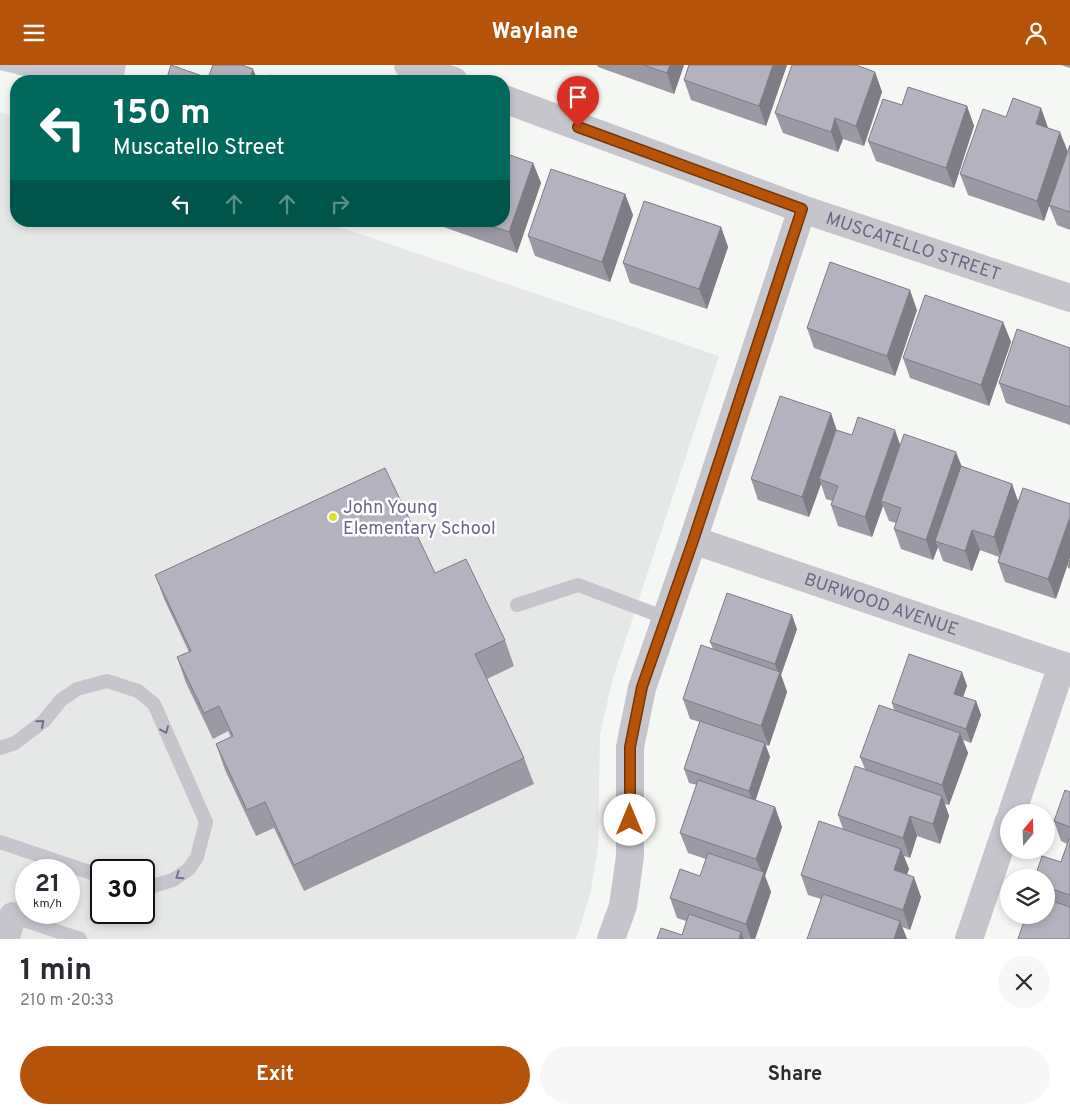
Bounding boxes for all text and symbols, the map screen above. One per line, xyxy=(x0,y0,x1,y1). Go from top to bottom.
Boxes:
icon: menu xyxy=(20,19,48,47)
text: Waylane xyxy=(492,19,578,46)
icon: person xyxy=(1022,19,1050,47)
pin xyxy=(557,76,599,127)
icon: arrive xyxy=(564,83,592,111)
text: 150 m xyxy=(113,92,211,136)
icon: left xyxy=(30,95,95,160)
text: Muscatello Street xyxy=(113,135,285,162)
icon: left xyxy=(167,190,195,218)
icon: ahead xyxy=(220,190,248,218)
icon: ahead xyxy=(273,190,301,218)
icon: right xyxy=(326,190,354,218)
street label: MUSCATELLO STREET xyxy=(823,208,1003,287)
place label: John Young Elementary School xyxy=(343,497,496,541)
marker: John Young Elementary School xyxy=(327,511,339,523)
street label: BURWOOD AVENUE xyxy=(801,569,961,642)
one-way arrow xyxy=(35,720,44,729)
one-way arrow xyxy=(159,725,170,734)
position arrow xyxy=(603,793,655,845)
north arrow xyxy=(1000,804,1055,859)
map controls xyxy=(1000,804,1055,924)
speed limit sign: 30 xyxy=(90,859,155,924)
text: 21 xyxy=(35,869,60,901)
button: layers xyxy=(1000,869,1055,924)
one-way arrow xyxy=(175,870,185,879)
text: km/h xyxy=(33,896,62,912)
text: 1 min xyxy=(20,953,92,990)
button: close xyxy=(998,956,1050,1008)
text: 210 m · 20:33 xyxy=(20,991,114,1011)
button: Exit xyxy=(20,1046,530,1104)
button: Share xyxy=(540,1046,1050,1104)

